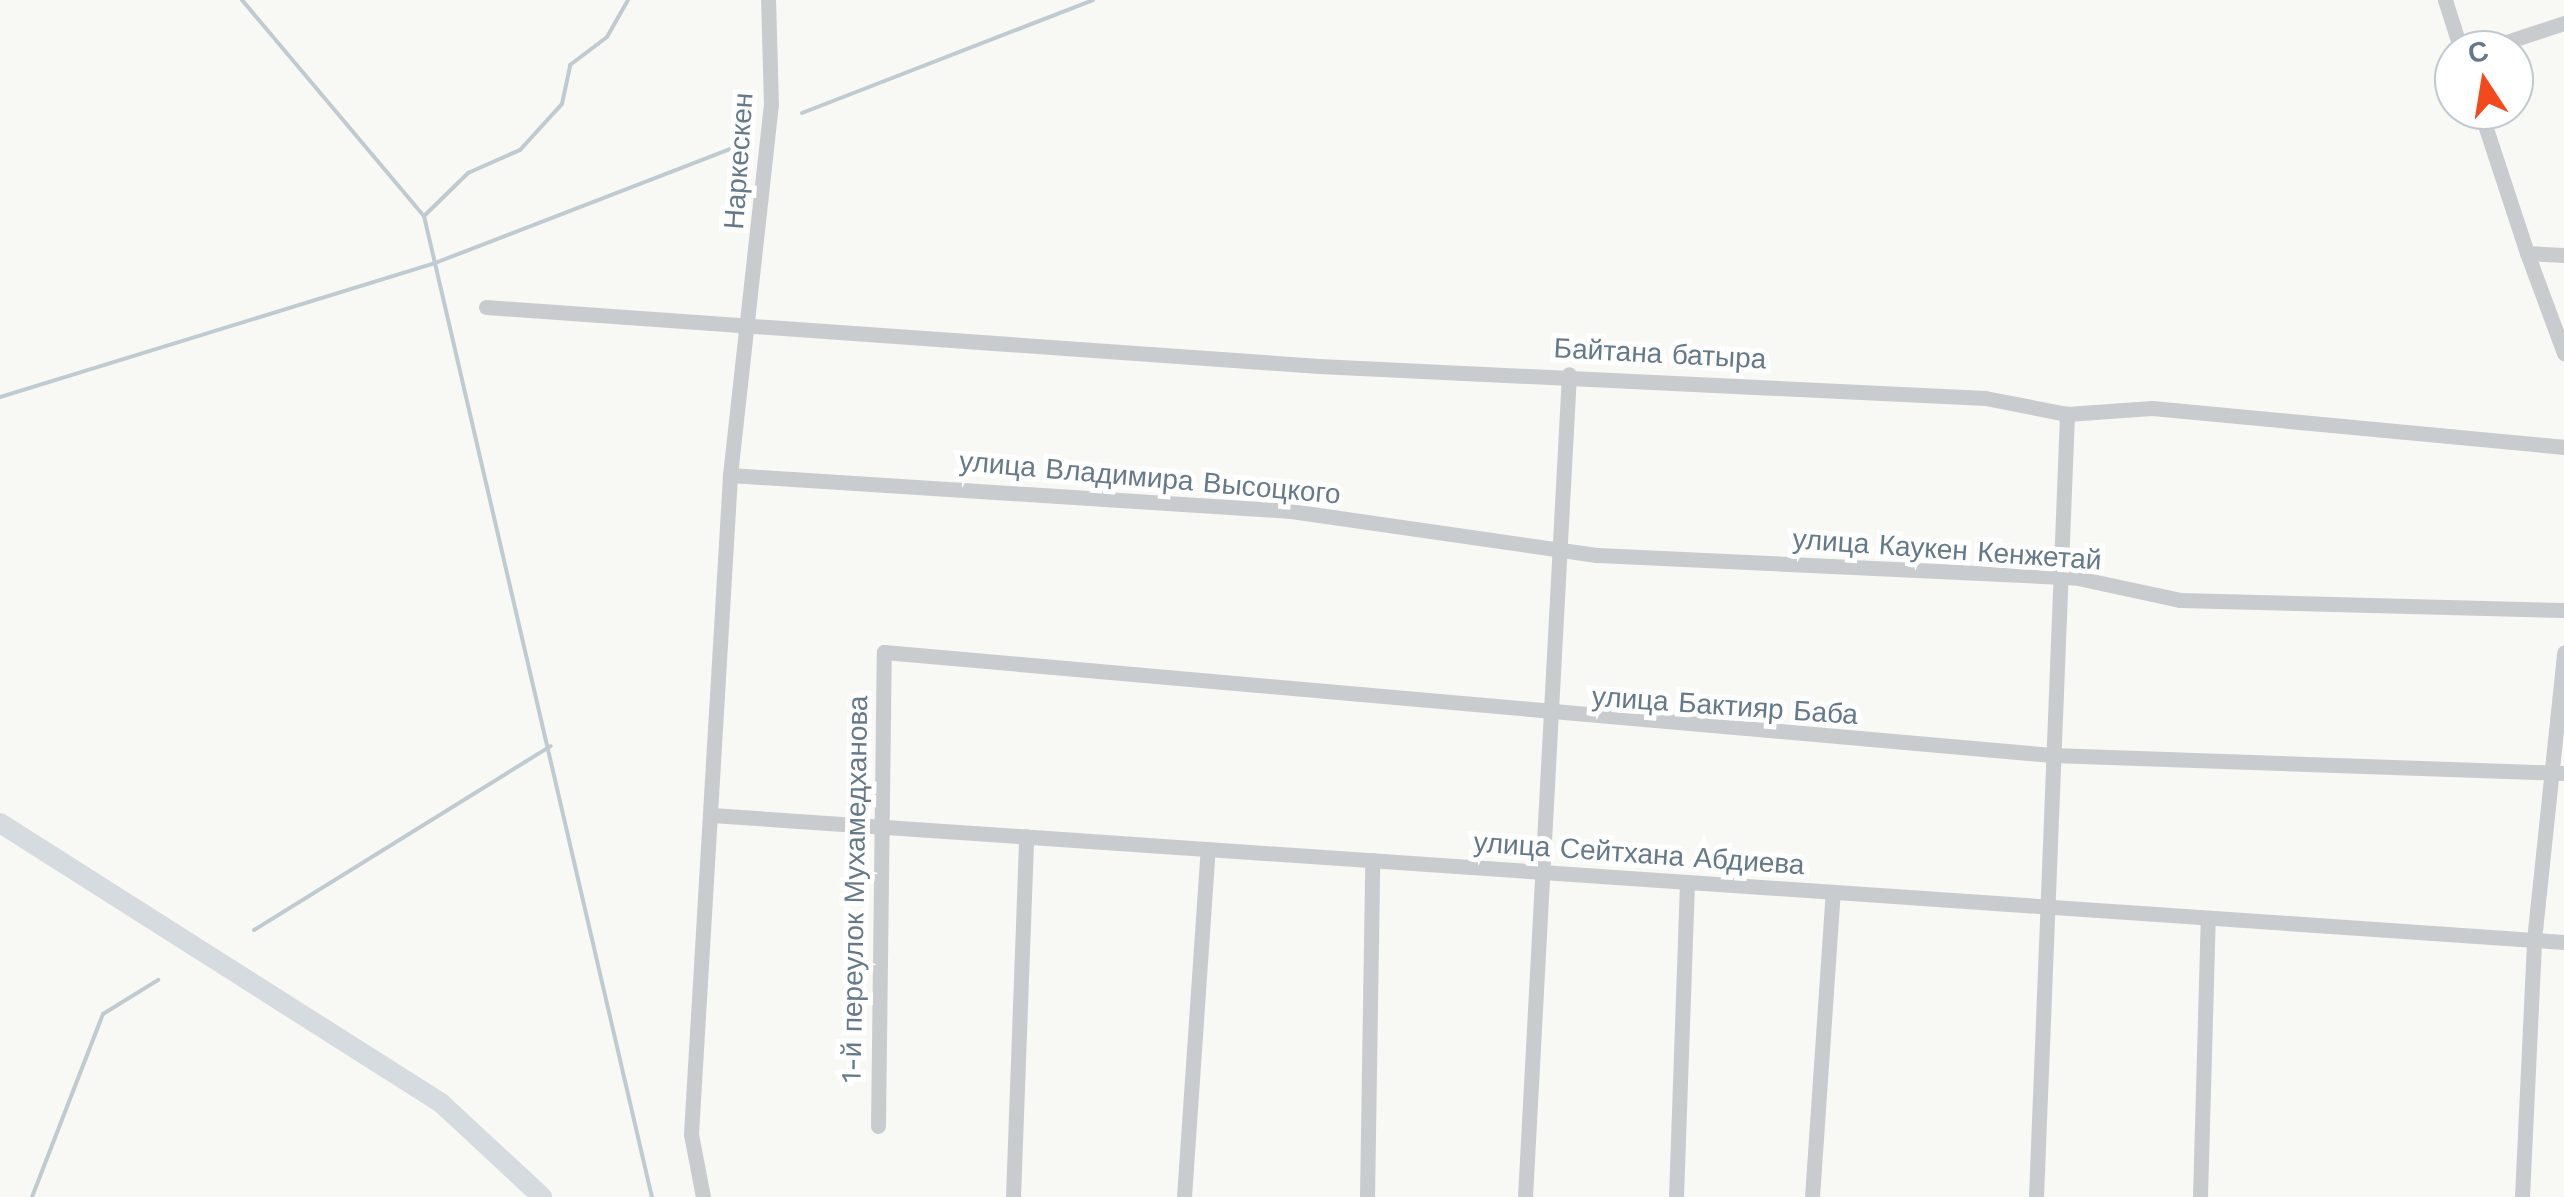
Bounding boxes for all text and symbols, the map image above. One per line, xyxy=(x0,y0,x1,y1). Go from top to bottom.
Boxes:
north arrow xyxy=(2434,30,2534,130)
text: С xyxy=(2465,34,2491,70)
street label: Наркескен xyxy=(717,91,761,231)
street label: Байтана батыра xyxy=(1553,332,1767,376)
street label: улица Владимира Высоцкого xyxy=(958,445,1342,511)
street label: улица Каукен Кенжетай xyxy=(1791,522,2103,578)
street label: улица Бактияр Баба xyxy=(1591,680,1859,732)
street label: 1-й переулок Мухамедханова xyxy=(835,695,875,1083)
street label: улица Сейтхана Абдиева xyxy=(1472,826,1806,882)

